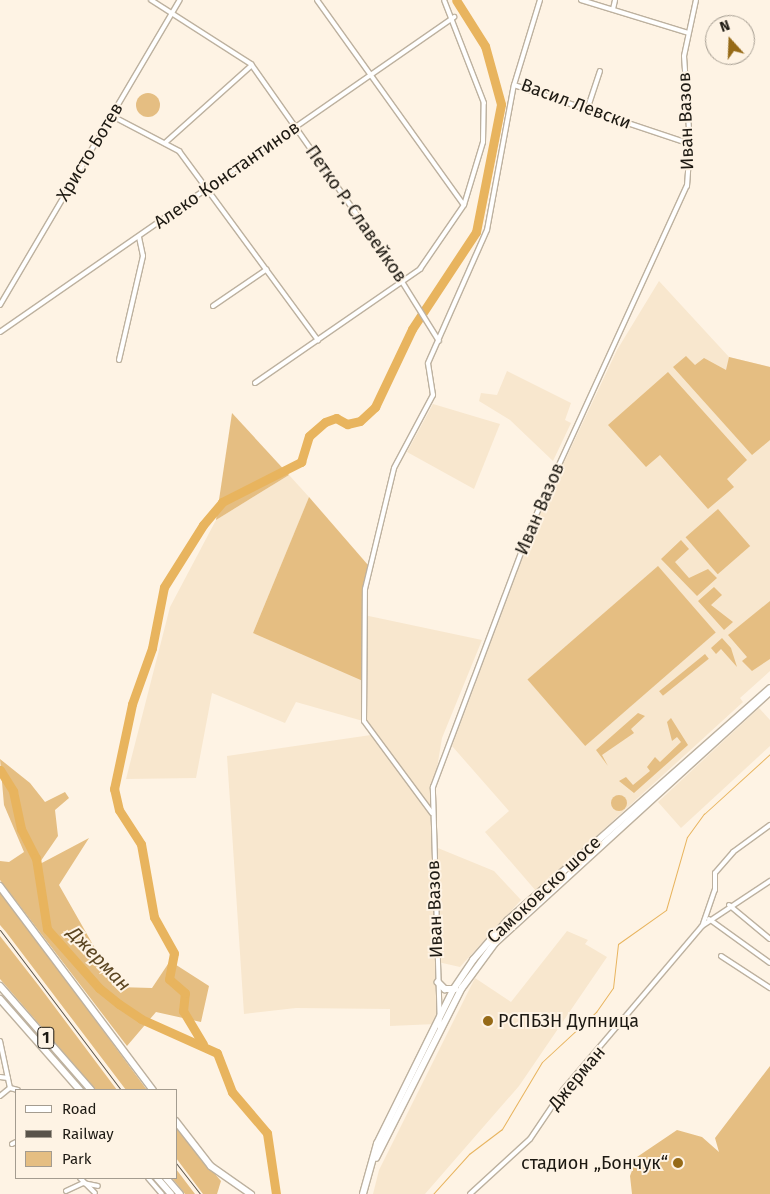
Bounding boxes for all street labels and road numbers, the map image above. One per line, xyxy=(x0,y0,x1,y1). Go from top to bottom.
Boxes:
street label: Иван Вазов xyxy=(673,72,699,170)
street label: Васил Левски xyxy=(518,74,634,134)
street label: Христо Ботев xyxy=(52,99,128,205)
street label: Алеко Константинов xyxy=(150,116,304,234)
street label: Петко Р. Славейков xyxy=(301,141,411,287)
street label: Иван Вазов xyxy=(511,460,569,558)
street label: Самоковско шосе xyxy=(483,832,605,948)
street label: Иван Вазов xyxy=(422,860,448,958)
road number: 1 xyxy=(37,1024,55,1052)
street label: Джерман xyxy=(544,1042,610,1114)

